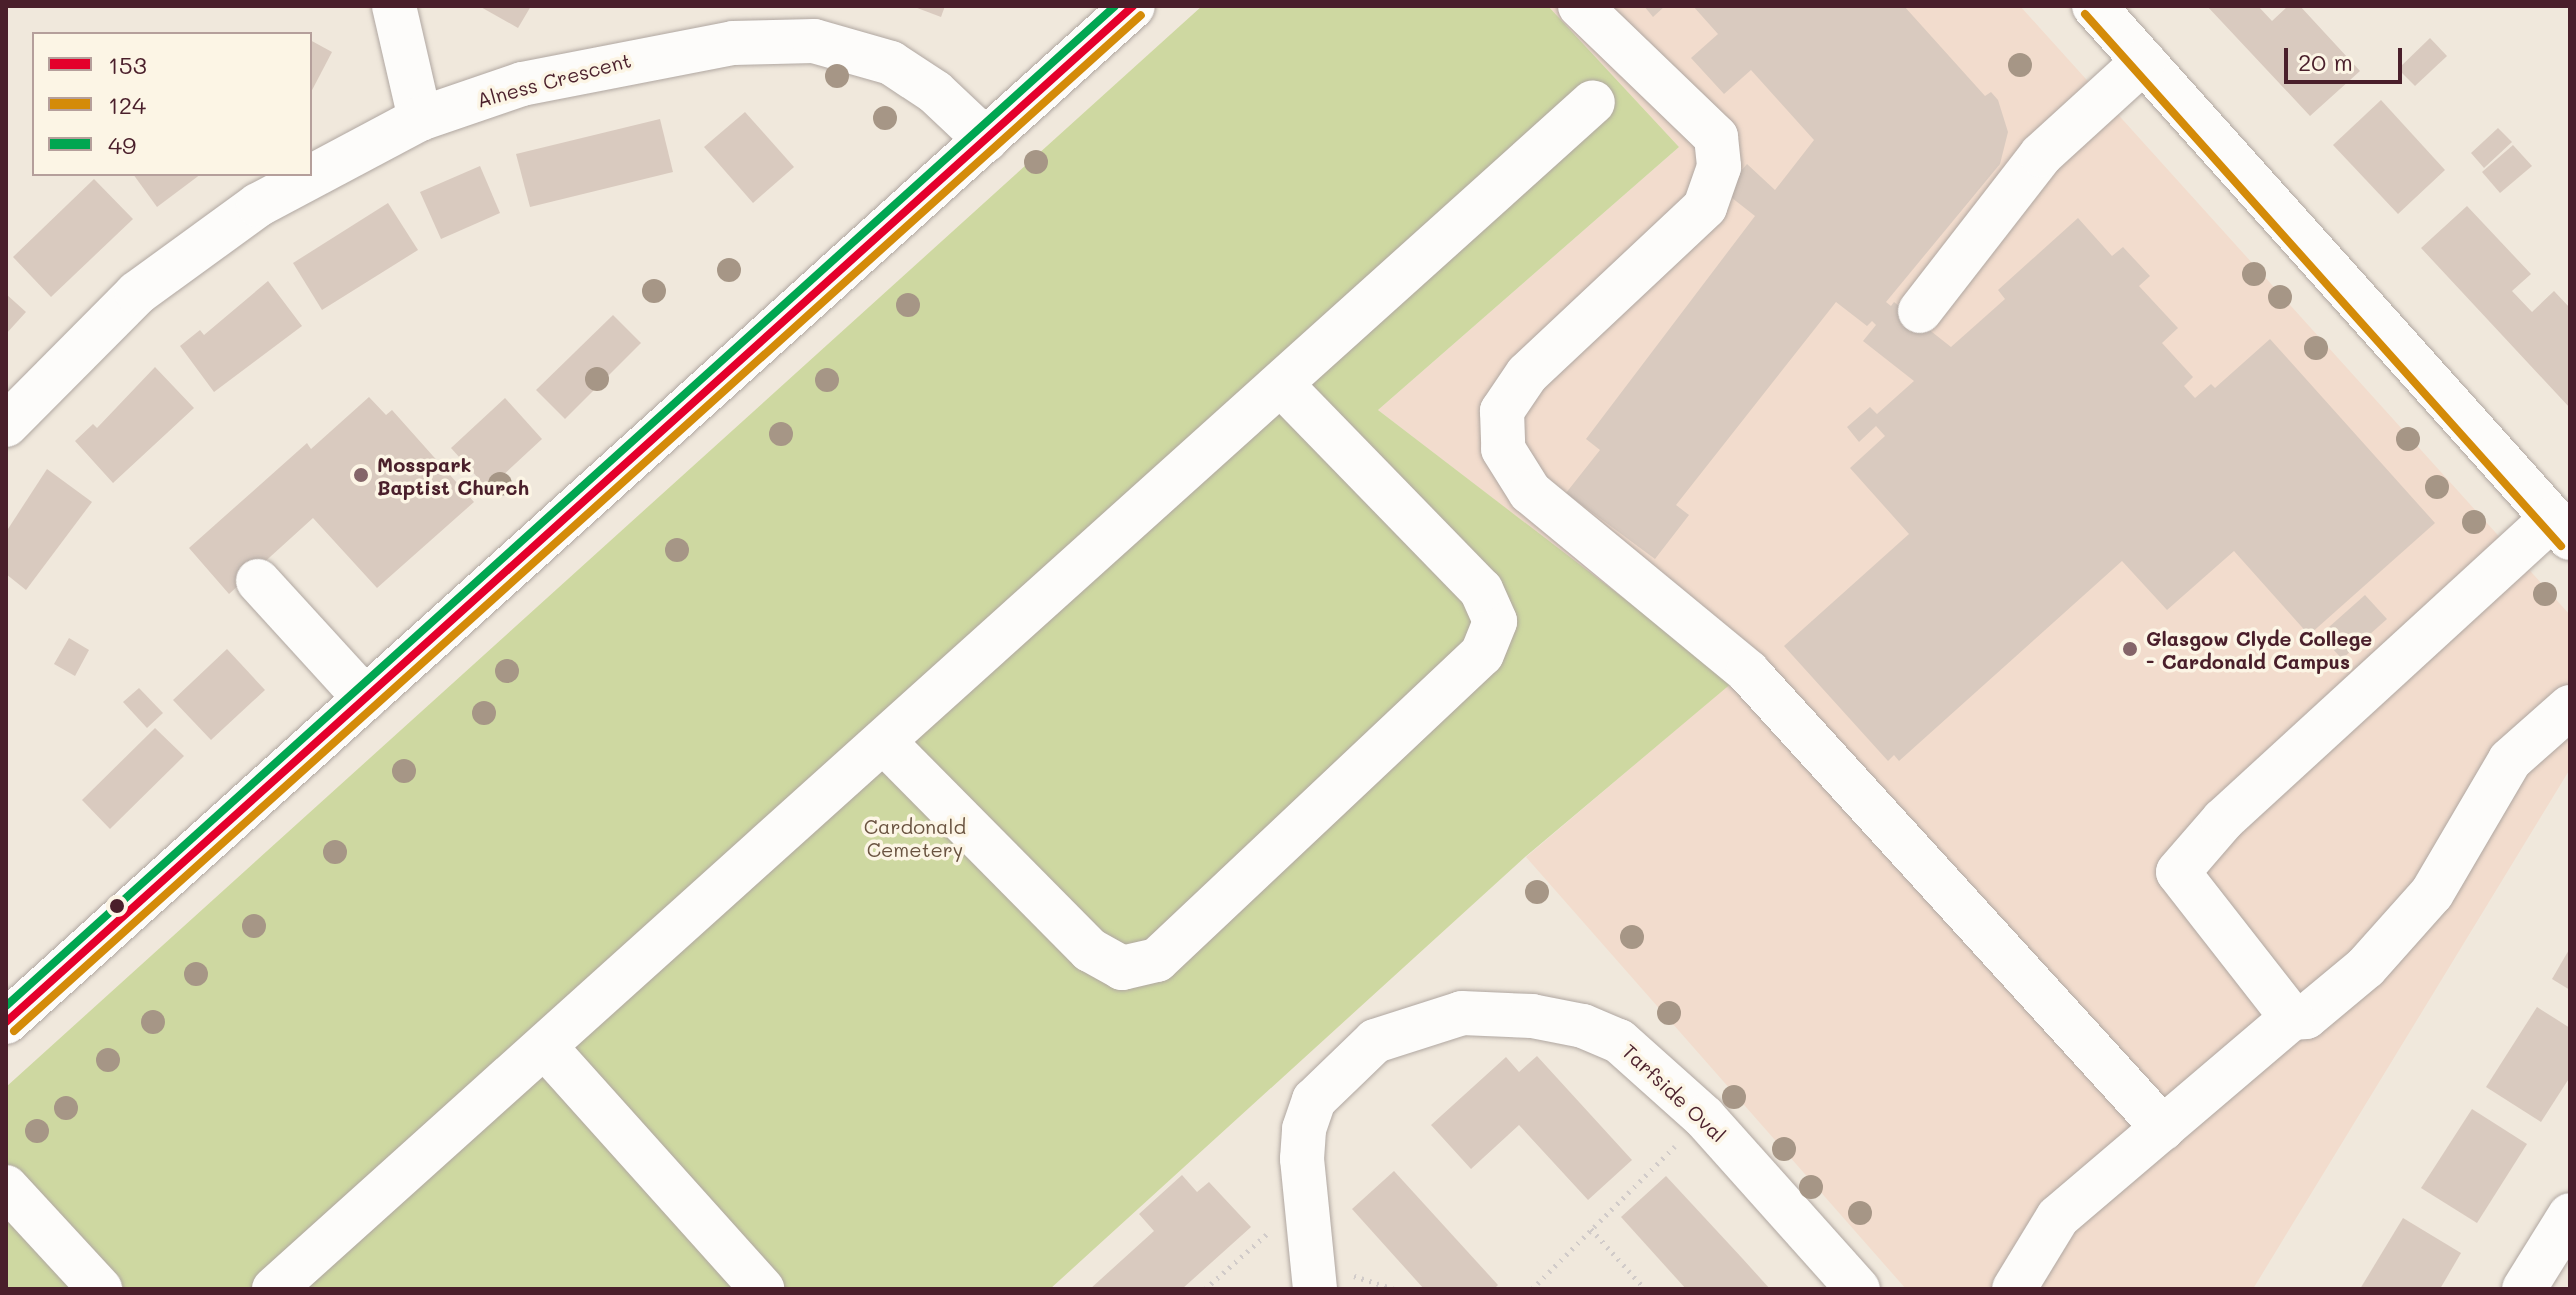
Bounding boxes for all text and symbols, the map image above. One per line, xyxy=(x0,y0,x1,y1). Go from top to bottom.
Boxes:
legend xyxy=(32,32,312,176)
scale bar xyxy=(2288,32,2406,82)
text: 20 m xyxy=(2298,46,2353,77)
street label: Alness Crescent xyxy=(474,48,634,112)
text: 153 xyxy=(108,49,147,80)
text: 124 xyxy=(108,89,146,120)
text: 49 xyxy=(108,129,136,160)
place label: Mosspark Baptist Church xyxy=(377,452,529,499)
marker: Mosspark Baptist Church xyxy=(352,466,370,484)
place label: Glasgow Clyde College - Cardonald Campus xyxy=(2146,626,2372,673)
marker: Glasgow Clyde College - Cardonald Campus xyxy=(2121,640,2139,658)
park label: Cardonald Cemetery xyxy=(864,815,966,862)
unlabelled marker xyxy=(109,898,125,914)
street label: Tarfside Oval xyxy=(1617,1039,1731,1147)

